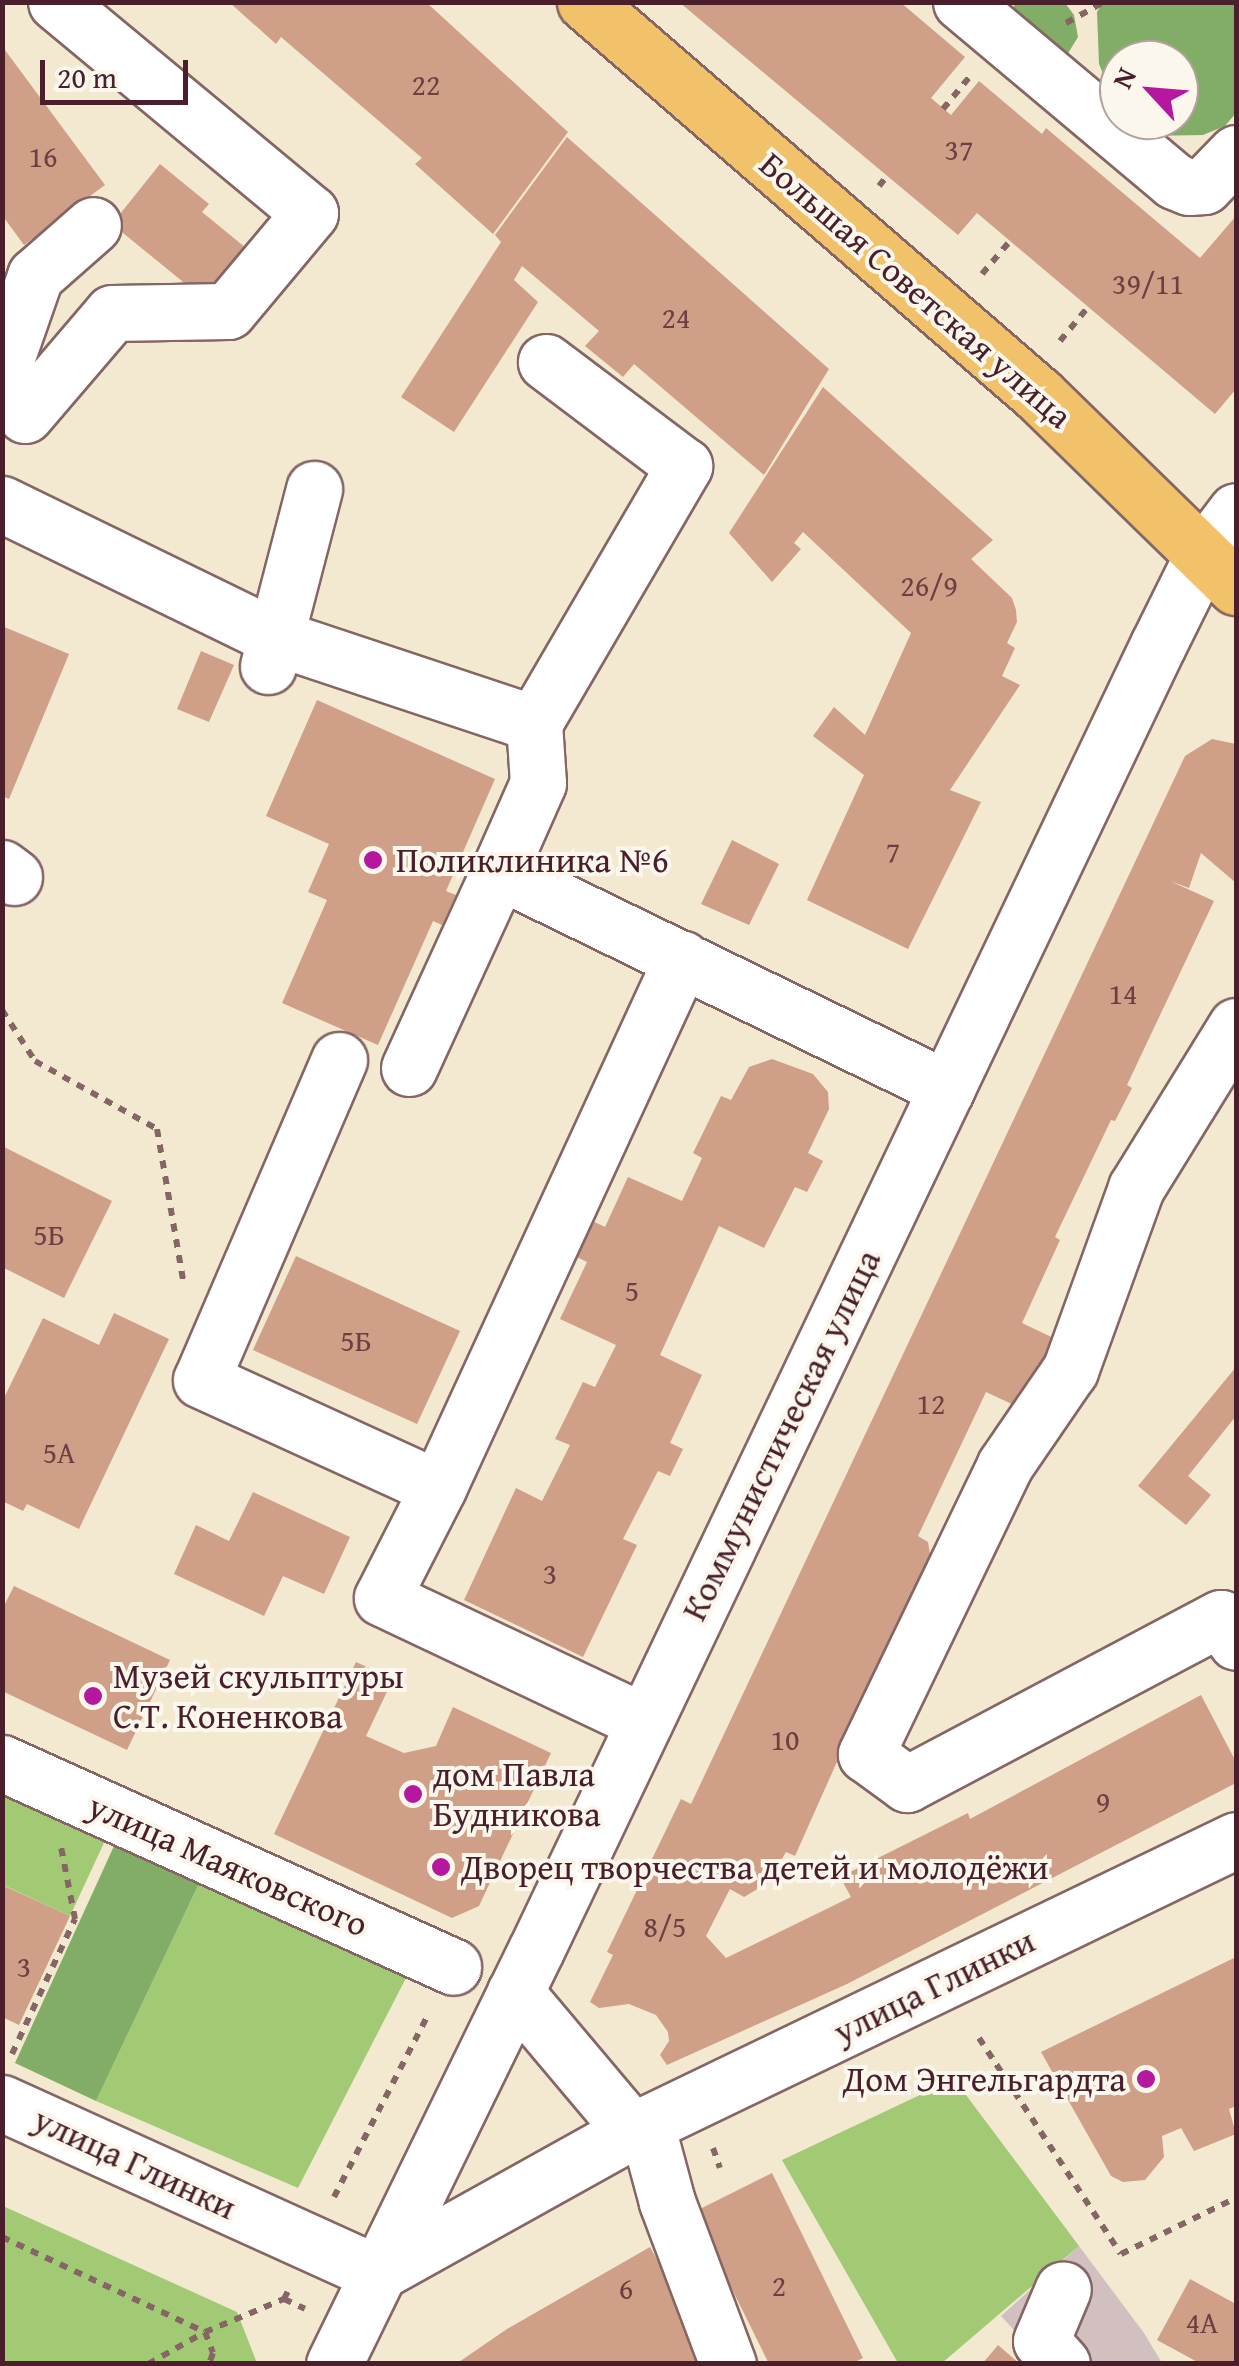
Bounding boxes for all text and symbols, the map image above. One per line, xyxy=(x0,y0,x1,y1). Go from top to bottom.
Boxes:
scale bar xyxy=(45,40,192,102)
north arrow xyxy=(1099,40,1199,140)
text: 20 m xyxy=(57,55,117,99)
text: N xyxy=(1101,60,1146,95)
house number: 22 xyxy=(412,66,440,102)
house number: 37 xyxy=(945,131,973,167)
house number: 16 xyxy=(29,138,57,174)
street label: Большая Советская улица xyxy=(751,143,1081,437)
house number: 39/11 xyxy=(1112,265,1184,301)
house number: 24 xyxy=(662,299,690,335)
house number: 26/9 xyxy=(900,567,958,603)
house number: 7 xyxy=(886,833,900,869)
place label: Поликлиника №6 xyxy=(396,839,669,881)
marker: Поликлиника №6 xyxy=(360,847,386,873)
house number: 14 xyxy=(1109,975,1137,1011)
house number: 5Б xyxy=(33,1216,65,1252)
street label: Коммунистическая улица xyxy=(673,1243,889,1627)
house number: 5 xyxy=(625,1272,639,1308)
house number: 5Б xyxy=(340,1322,372,1358)
house number: 12 xyxy=(917,1385,945,1421)
house number: 5А xyxy=(43,1434,75,1470)
house number: 3 xyxy=(543,1555,557,1591)
place label: Музей скульптуры С.Т. Коненкова xyxy=(113,1655,404,1737)
marker: Музей скульптуры С.Т. Коненкова xyxy=(82,1685,104,1707)
house number: 10 xyxy=(771,1721,799,1757)
place label: дом Павла Будникова xyxy=(433,1753,601,1835)
marker: дом Павла Будникова xyxy=(402,1783,424,1805)
house number: 9 xyxy=(1096,1783,1110,1819)
street label: улица Маяковского xyxy=(82,1784,374,1946)
place label: Дворец творчества детей и молодёжи xyxy=(461,1846,1049,1888)
marker: Дворец творчества детей и молодёжи xyxy=(430,1856,452,1878)
house number: 8/5 xyxy=(643,1908,687,1944)
street label: улица Глинки xyxy=(827,1919,1041,2053)
house number: 3 xyxy=(17,1948,31,1984)
place label: Дом Энгельгардта xyxy=(843,2058,1126,2100)
marker: Дом Энгельгардта xyxy=(1135,2068,1157,2090)
street label: улица Глинки xyxy=(27,2098,243,2228)
house number: 2 xyxy=(772,2267,786,2303)
house number: 6 xyxy=(619,2270,633,2306)
house number: 4А xyxy=(1186,2304,1218,2340)

